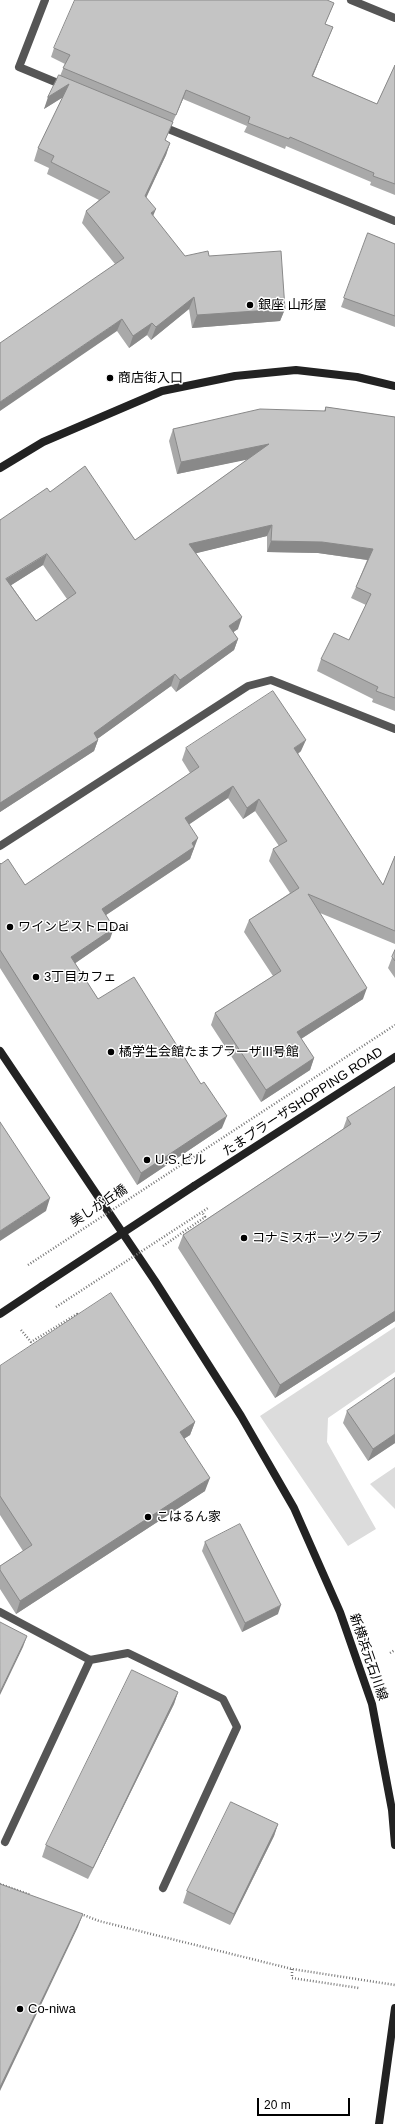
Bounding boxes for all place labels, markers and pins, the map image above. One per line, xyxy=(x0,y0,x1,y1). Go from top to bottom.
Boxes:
place label: 銀座 山形屋 xyxy=(258,297,327,313)
marker: 銀座 山形屋 xyxy=(245,300,255,310)
place label: 商店街入口 xyxy=(118,370,183,386)
marker: 商店街入口 xyxy=(105,373,115,383)
place label: ワインビストロDai xyxy=(18,919,129,935)
marker: ワインビストロDai xyxy=(5,922,15,932)
place label: 3丁目カフェ xyxy=(44,969,116,985)
marker: 3丁目カフェ xyxy=(31,972,41,982)
place label: 橘学生会館たまプラーザIII号館 xyxy=(119,1044,299,1060)
marker: 橘学生会館たまプラーザIII号館 xyxy=(106,1047,116,1057)
place label: U.S.ビル xyxy=(155,1152,206,1168)
marker: U.S.ビル xyxy=(142,1155,152,1165)
place label: コナミスポーツクラブ xyxy=(252,1230,382,1246)
marker: コナミスポーツクラブ xyxy=(239,1233,249,1243)
place label: こはるん家 xyxy=(156,1509,221,1525)
marker: こはるん家 xyxy=(143,1512,153,1522)
place label: Co-niwa xyxy=(28,2001,76,2017)
marker: Co-niwa xyxy=(15,2004,25,2014)

